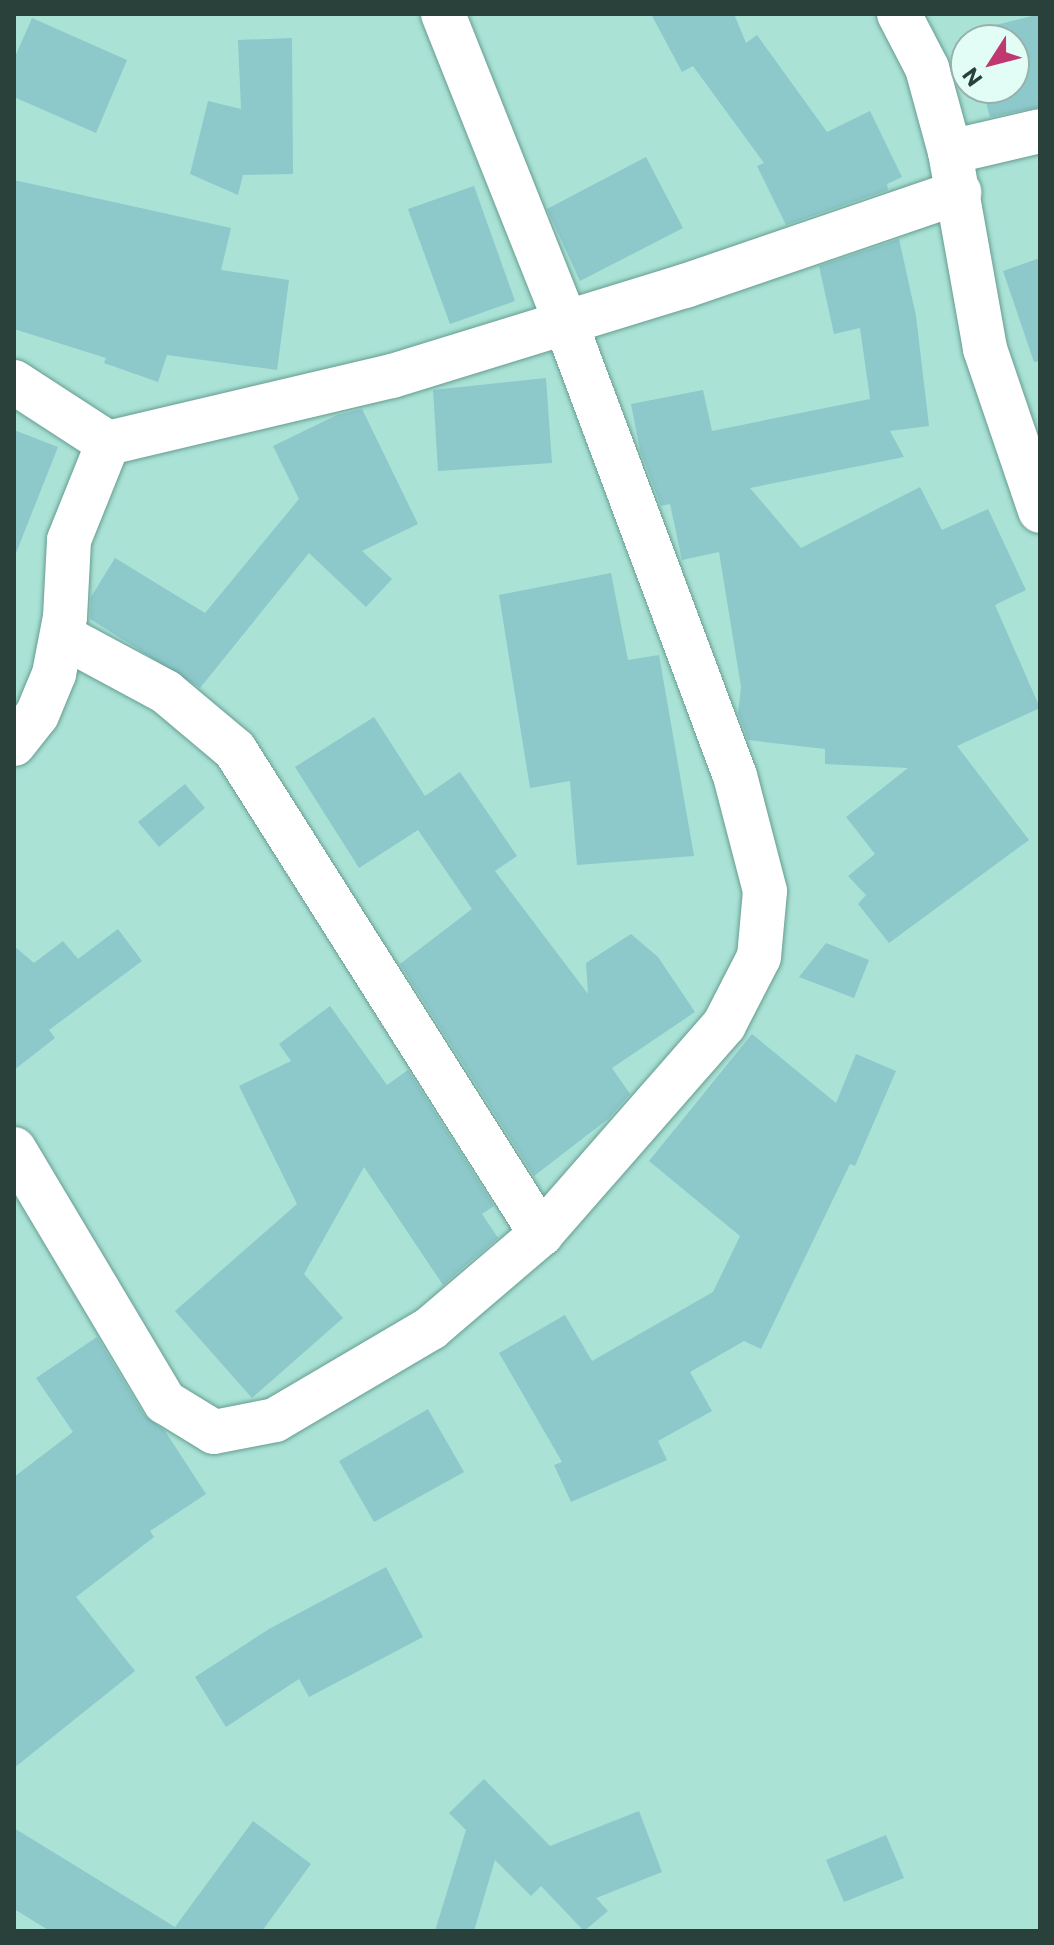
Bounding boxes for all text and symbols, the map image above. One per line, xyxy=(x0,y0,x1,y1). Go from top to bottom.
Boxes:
north arrow xyxy=(950,24,1030,104)
text: N xyxy=(956,63,988,92)

